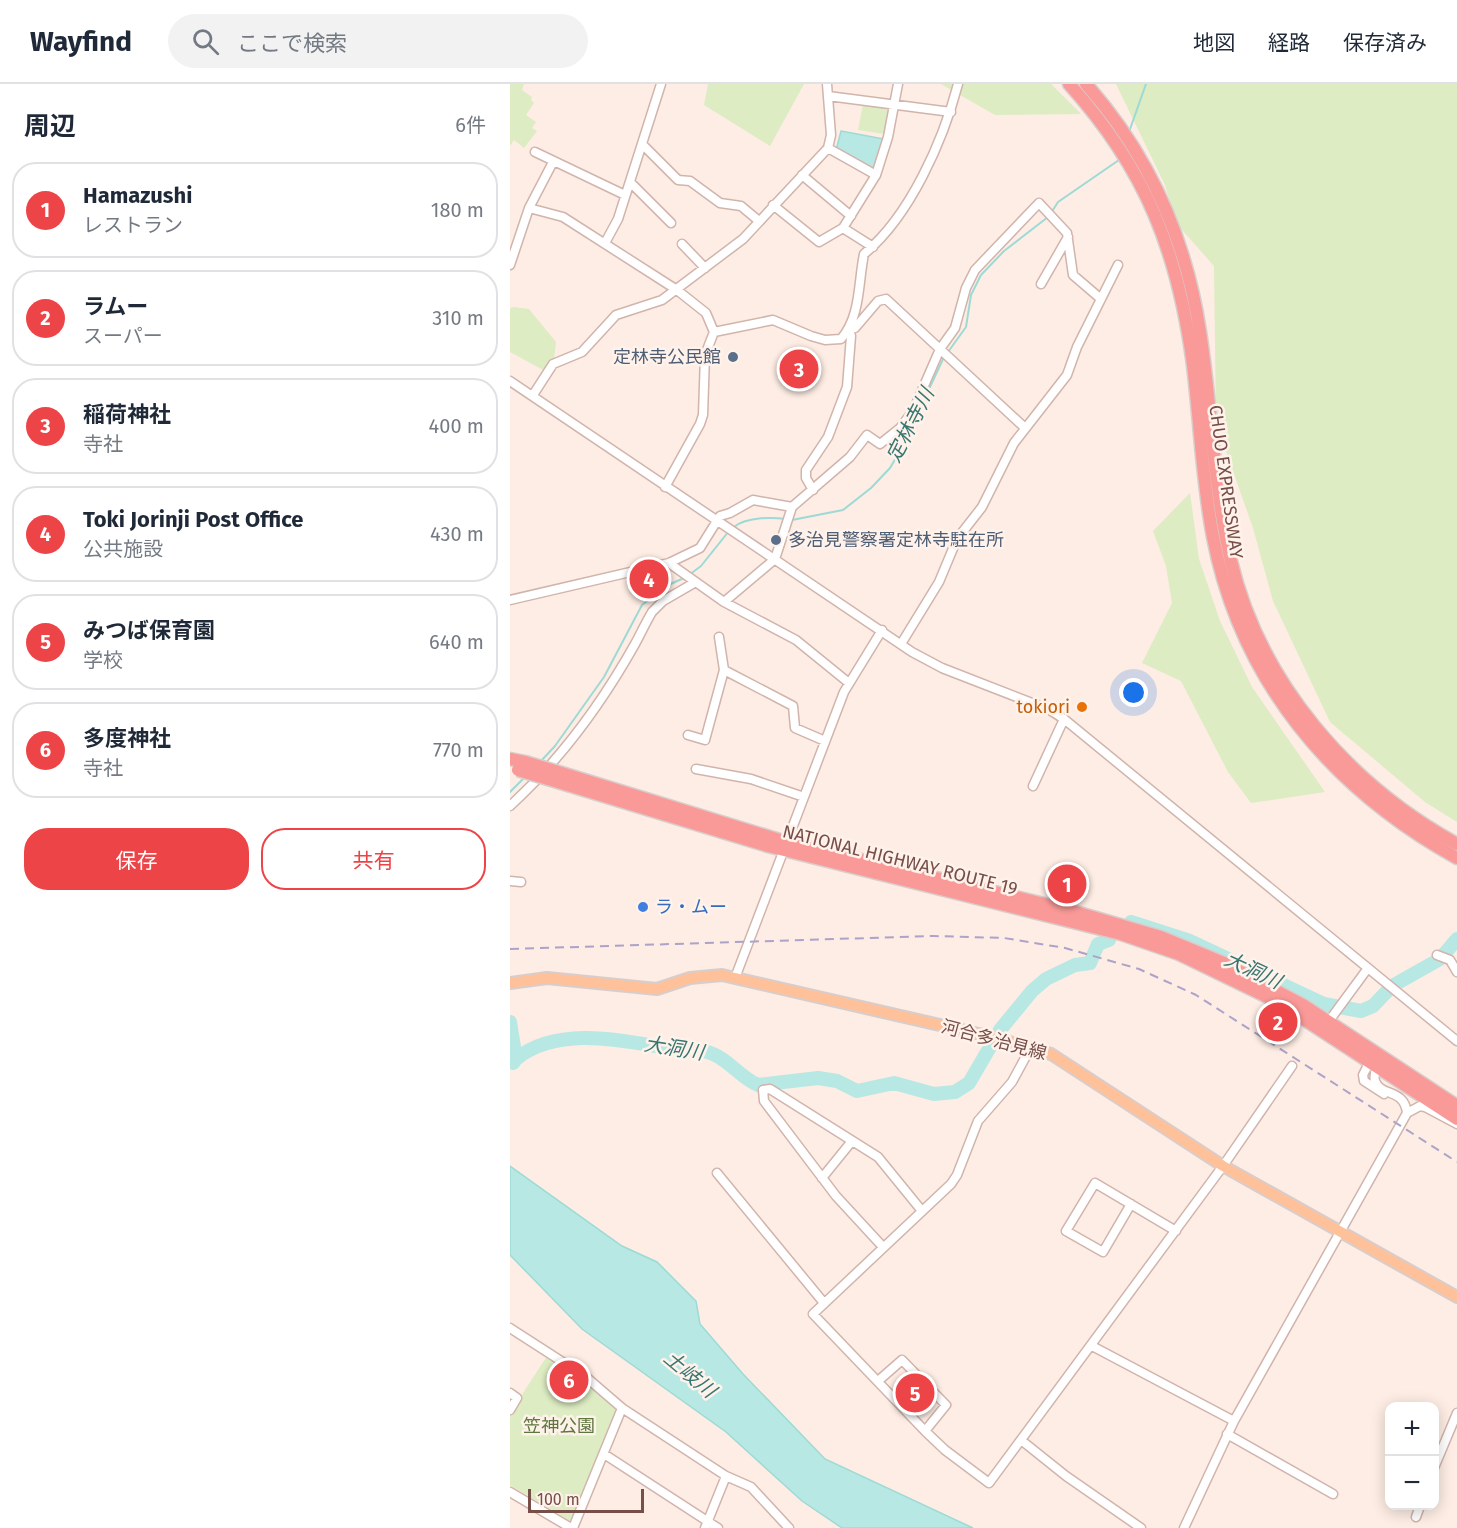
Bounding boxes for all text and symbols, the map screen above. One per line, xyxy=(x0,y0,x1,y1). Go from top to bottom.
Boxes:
search box xyxy=(168,14,588,68)
text: Wayfind xyxy=(30,25,132,58)
icon: search xyxy=(189,25,222,58)
text: ここで検索 xyxy=(237,30,347,57)
text: 地図 xyxy=(1193,30,1235,56)
text: 経路 xyxy=(1268,30,1310,56)
text: 保存済み xyxy=(1343,30,1427,56)
text: 周辺 xyxy=(24,111,76,142)
text: 6件 xyxy=(455,113,486,137)
text: Hamazushi xyxy=(83,182,192,209)
text: 1 xyxy=(41,198,50,222)
text: 180 m xyxy=(431,198,484,222)
text: レストラン xyxy=(83,213,183,237)
text: ラムー xyxy=(83,293,148,320)
text: 2 xyxy=(40,306,51,330)
text: 310 m xyxy=(432,306,484,330)
text: スーパー xyxy=(83,324,163,348)
place label: 定林寺公民館 xyxy=(613,346,721,368)
pin: 3 xyxy=(780,346,818,392)
marker: 定林寺公民館 xyxy=(726,350,740,364)
water label: 定林寺川 xyxy=(881,382,940,466)
text: 稲荷神社 xyxy=(83,401,171,428)
street label: CHUO EXPRESSWAY xyxy=(1204,404,1248,560)
text: 3 xyxy=(40,414,51,438)
text: 400 m xyxy=(429,414,484,438)
text: 寺社 xyxy=(83,432,123,456)
text: Toki Jorinji Post Office xyxy=(83,506,303,533)
text: 4 xyxy=(40,522,51,546)
text: 430 m xyxy=(430,522,484,546)
place label: 多治見警察署定林寺駐在所 xyxy=(788,529,1004,551)
marker: 多治見警察署定林寺駐在所 xyxy=(769,533,783,547)
text: 公共施設 xyxy=(83,537,163,561)
pin: 4 xyxy=(630,556,668,602)
text: みつば保育園 xyxy=(83,617,215,644)
text: 5 xyxy=(40,630,51,654)
text: 640 m xyxy=(429,630,484,654)
text: 学校 xyxy=(83,648,123,672)
your location xyxy=(1119,678,1148,707)
place label: tokiori xyxy=(1016,696,1070,718)
marker: tokiori xyxy=(1075,700,1089,714)
text: 多度神社 xyxy=(83,725,171,752)
text: 6 xyxy=(40,738,51,762)
text: 770 m xyxy=(433,738,484,762)
text: 寺社 xyxy=(83,756,123,780)
street label: NATIONAL HIGHWAY ROUTE 19 xyxy=(780,820,1020,900)
button: 保存 xyxy=(24,828,249,890)
button: 共有 xyxy=(261,828,486,890)
pin: 1 xyxy=(1048,862,1086,906)
place label: ラ・ムー xyxy=(655,896,727,918)
marker: ラ・ムー xyxy=(636,900,650,914)
water label: 大洞川 xyxy=(1221,946,1287,994)
pin: 2 xyxy=(1258,1000,1298,1044)
street label: 河合多治見線 xyxy=(939,1015,1049,1065)
water label: 大洞川 xyxy=(642,1031,707,1065)
water label: 土岐川 xyxy=(659,1346,722,1404)
pin: 6 xyxy=(550,1358,588,1402)
pin: 5 xyxy=(896,1370,934,1416)
map controls xyxy=(1385,1402,1439,1510)
button: + xyxy=(1385,1402,1439,1456)
park label: 笠神公園 xyxy=(523,1415,595,1437)
button: − xyxy=(1385,1456,1439,1510)
scale bar xyxy=(528,1486,644,1514)
text: 100 m xyxy=(537,1490,580,1509)

